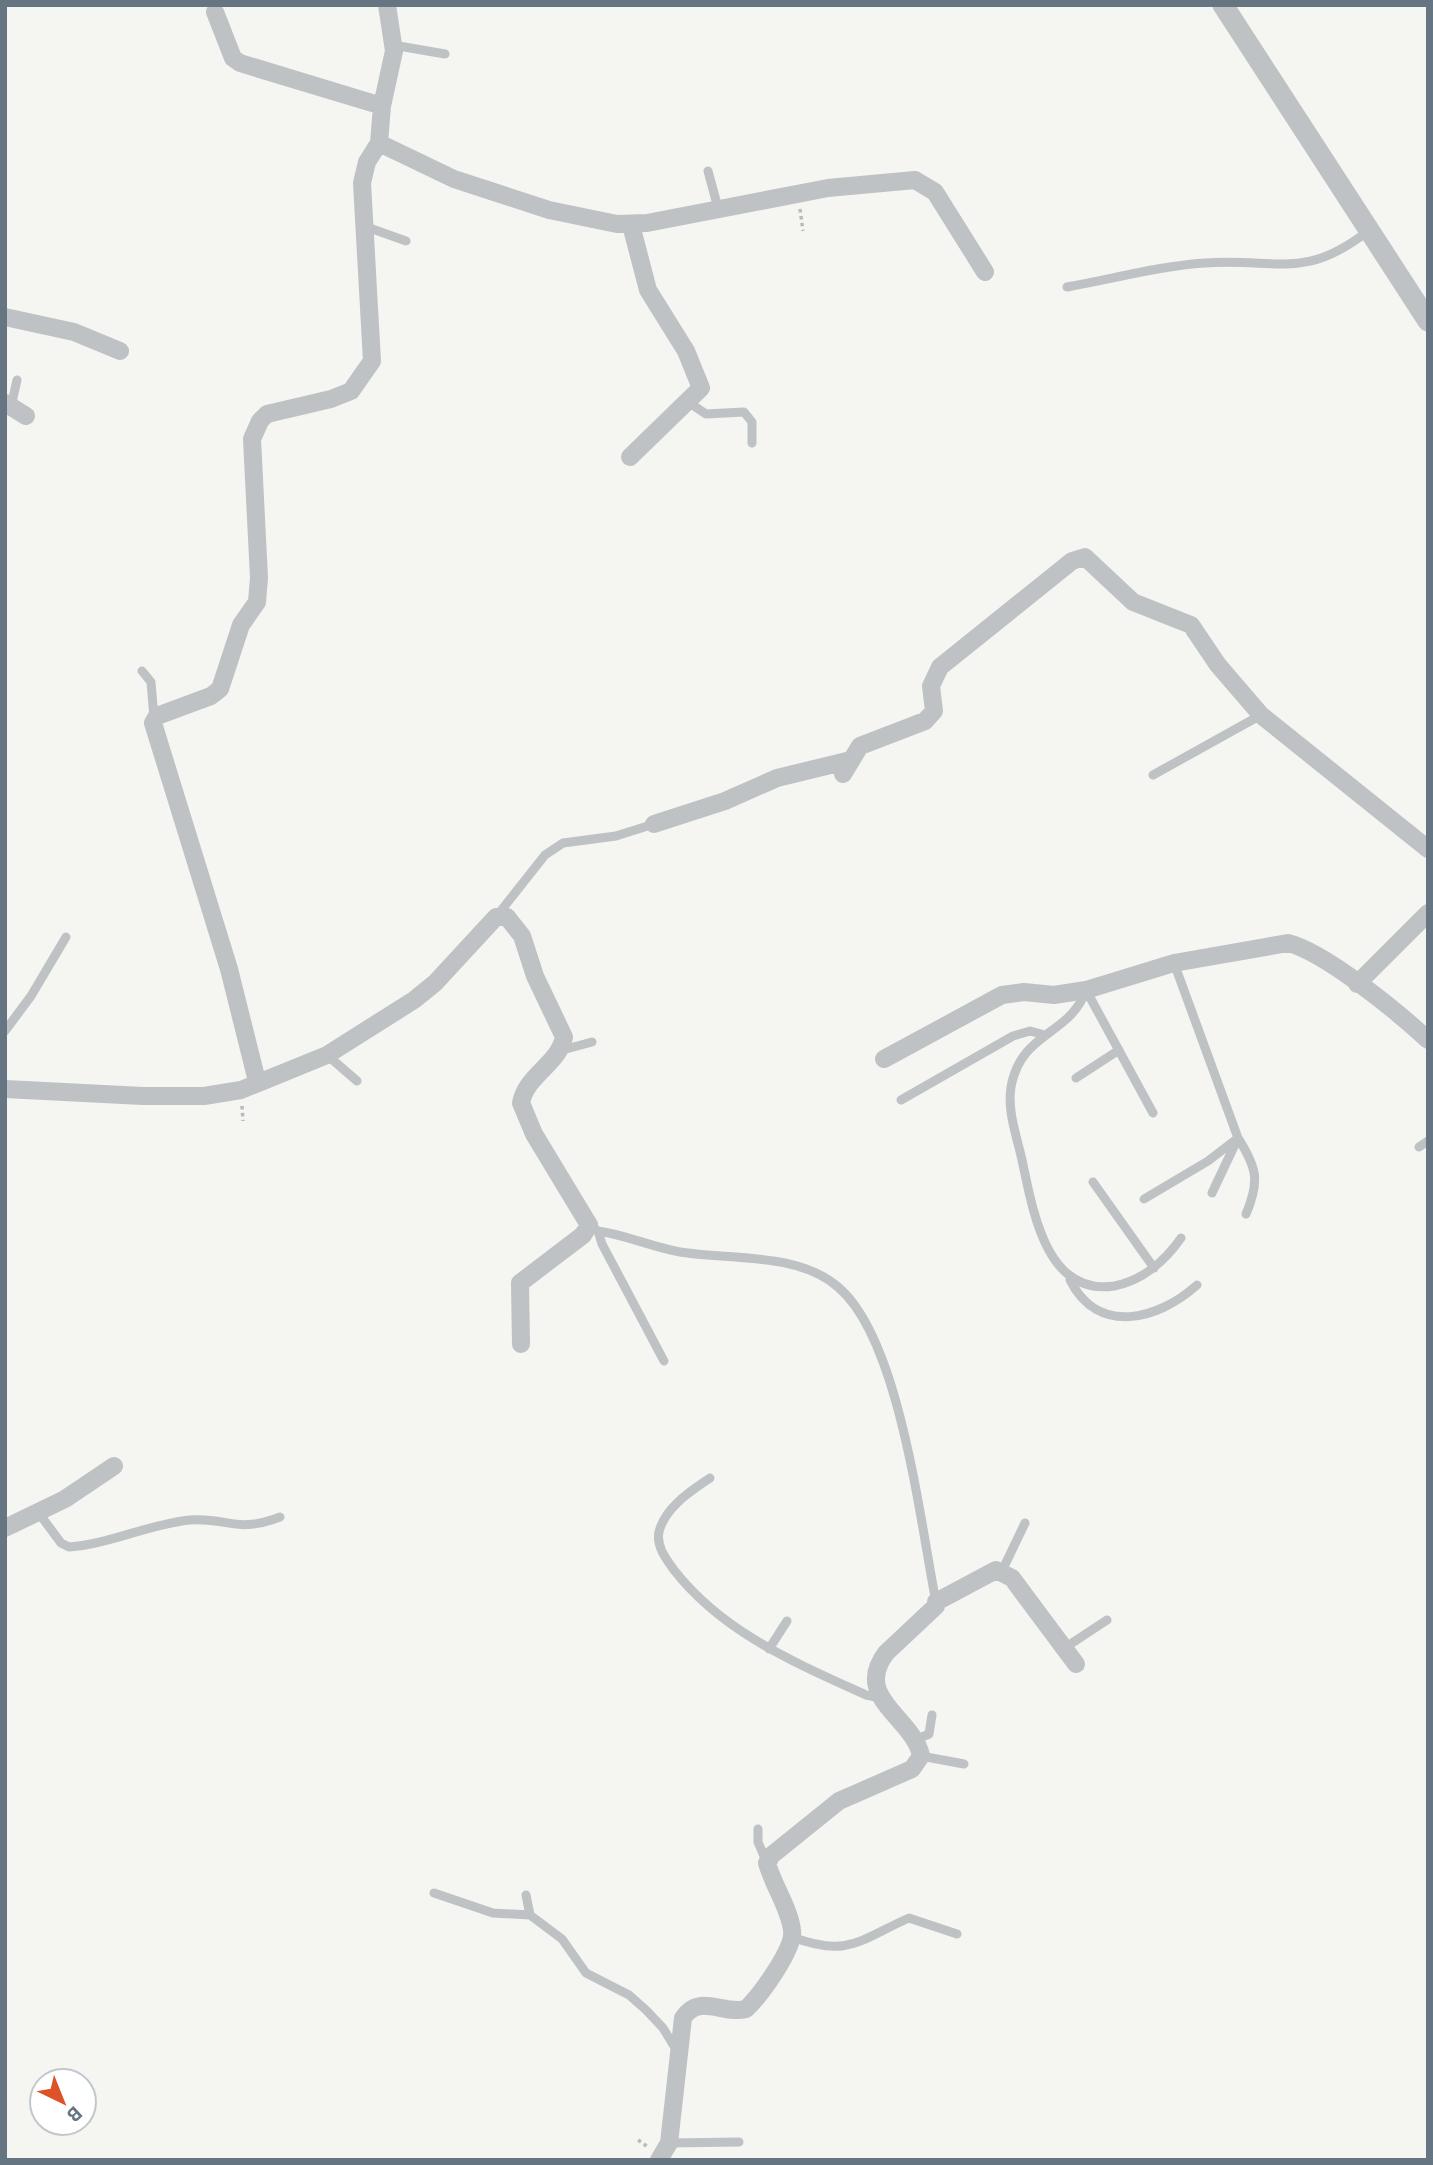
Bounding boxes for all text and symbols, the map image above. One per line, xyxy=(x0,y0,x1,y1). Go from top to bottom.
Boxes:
north arrow xyxy=(28,2067,98,2137)
text: B xyxy=(62,2102,87,2127)

